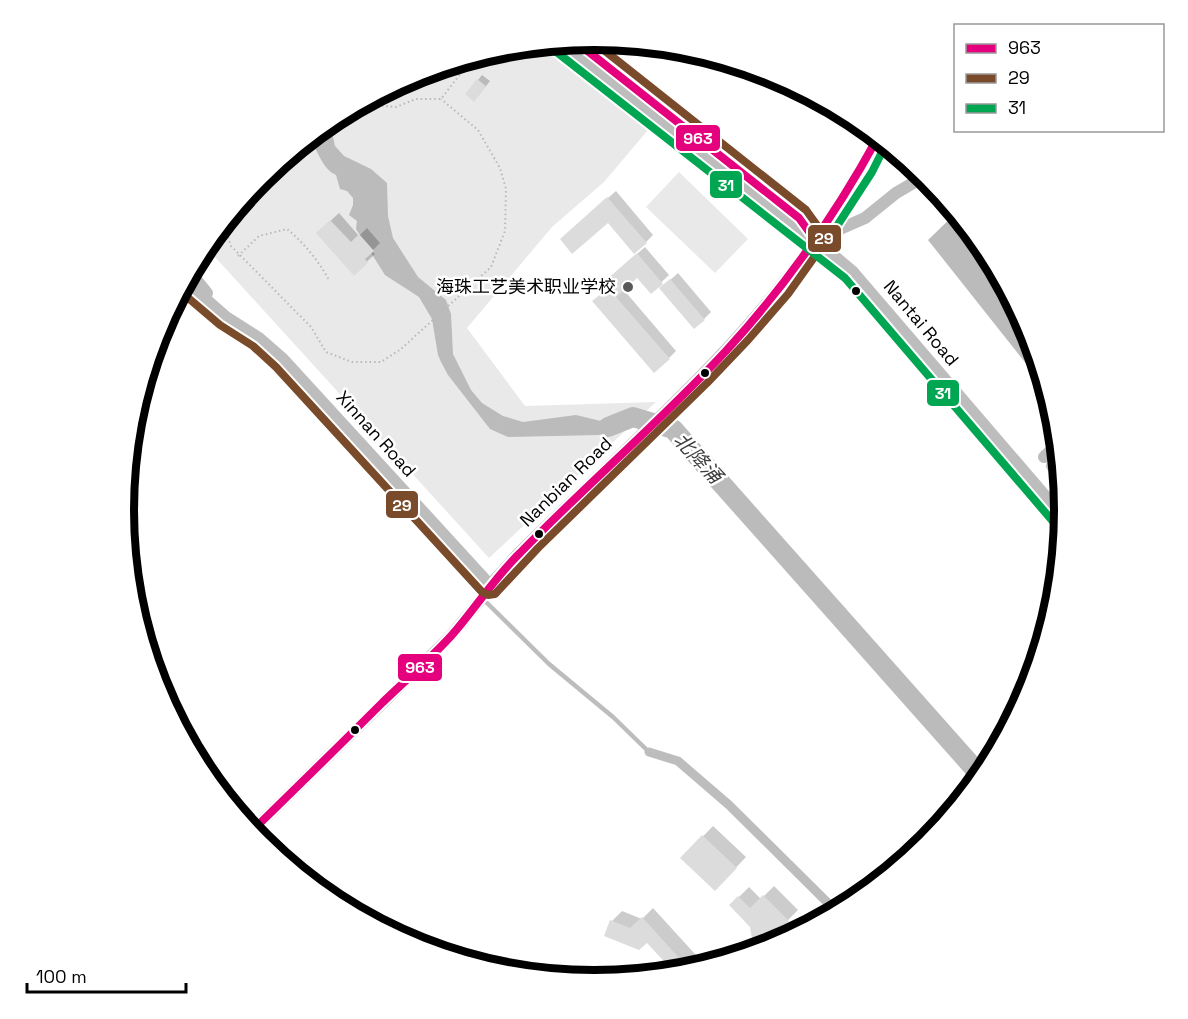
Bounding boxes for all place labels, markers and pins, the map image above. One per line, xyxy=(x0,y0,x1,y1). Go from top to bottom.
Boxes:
place label: 海珠工艺美术职业学校 xyxy=(436,275,616,298)
marker: 海珠工艺美术职业学校 xyxy=(621,280,635,294)
unlabelled marker xyxy=(850,285,862,297)
unlabelled marker xyxy=(699,367,711,379)
unlabelled marker xyxy=(533,528,545,540)
unlabelled marker xyxy=(349,724,361,736)

